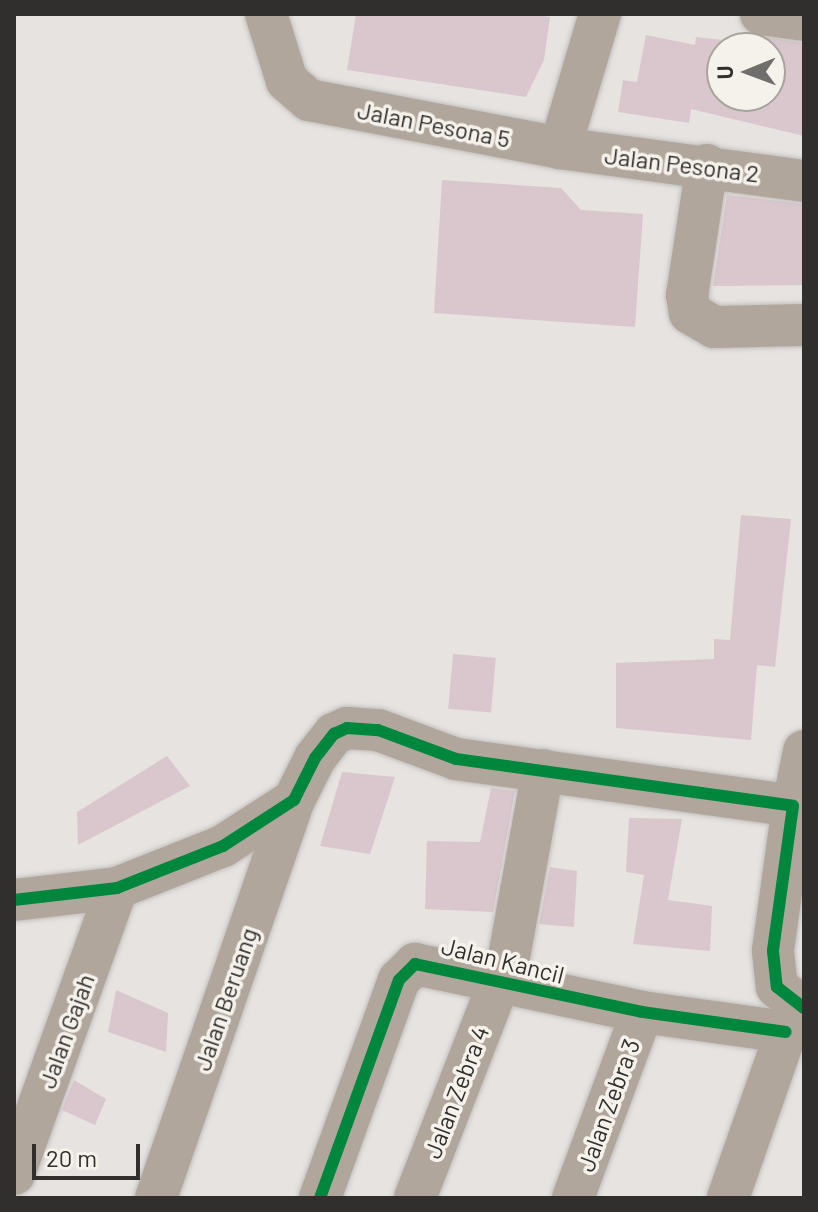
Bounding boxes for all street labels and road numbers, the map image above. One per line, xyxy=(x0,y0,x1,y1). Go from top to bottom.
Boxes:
street label: Jalan Pesona 5 xyxy=(355,95,513,153)
street label: Jalan Pesona 2 xyxy=(603,140,761,188)
street label: Jalan Beruang xyxy=(187,924,263,1074)
street label: Jalan Kancil xyxy=(439,931,567,989)
street label: Jalan Gajah xyxy=(32,970,100,1092)
street label: Jalan Zebra 4 xyxy=(418,1022,494,1162)
street label: Jalan Zebra 3 xyxy=(571,1035,645,1175)

